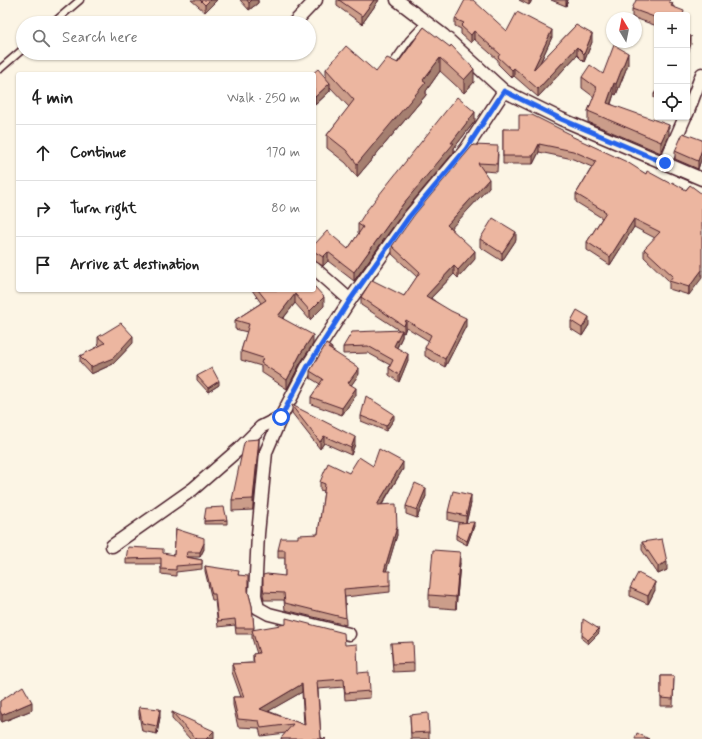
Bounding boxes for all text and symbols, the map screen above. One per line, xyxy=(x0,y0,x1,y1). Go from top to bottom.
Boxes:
north arrow xyxy=(606,12,642,48)
map controls xyxy=(654,12,690,120)
button: + xyxy=(654,12,690,48)
search box xyxy=(16,16,316,60)
icon: search xyxy=(30,27,52,49)
text: Search here xyxy=(62,28,138,48)
button: − xyxy=(654,48,690,84)
button: locate xyxy=(654,84,690,120)
text: 4 min xyxy=(32,87,73,109)
text: Walk · 250 m xyxy=(227,90,300,107)
icon: ahead xyxy=(32,142,54,164)
text: Continue xyxy=(70,143,126,163)
text: 170 m xyxy=(266,144,300,161)
route end xyxy=(656,154,674,172)
icon: right xyxy=(32,198,54,220)
text: Turn right xyxy=(70,199,137,219)
text: 80 m xyxy=(271,200,300,217)
icon: arrive xyxy=(32,254,54,276)
text: Arrive at destination xyxy=(70,255,199,275)
route start xyxy=(272,408,290,426)

